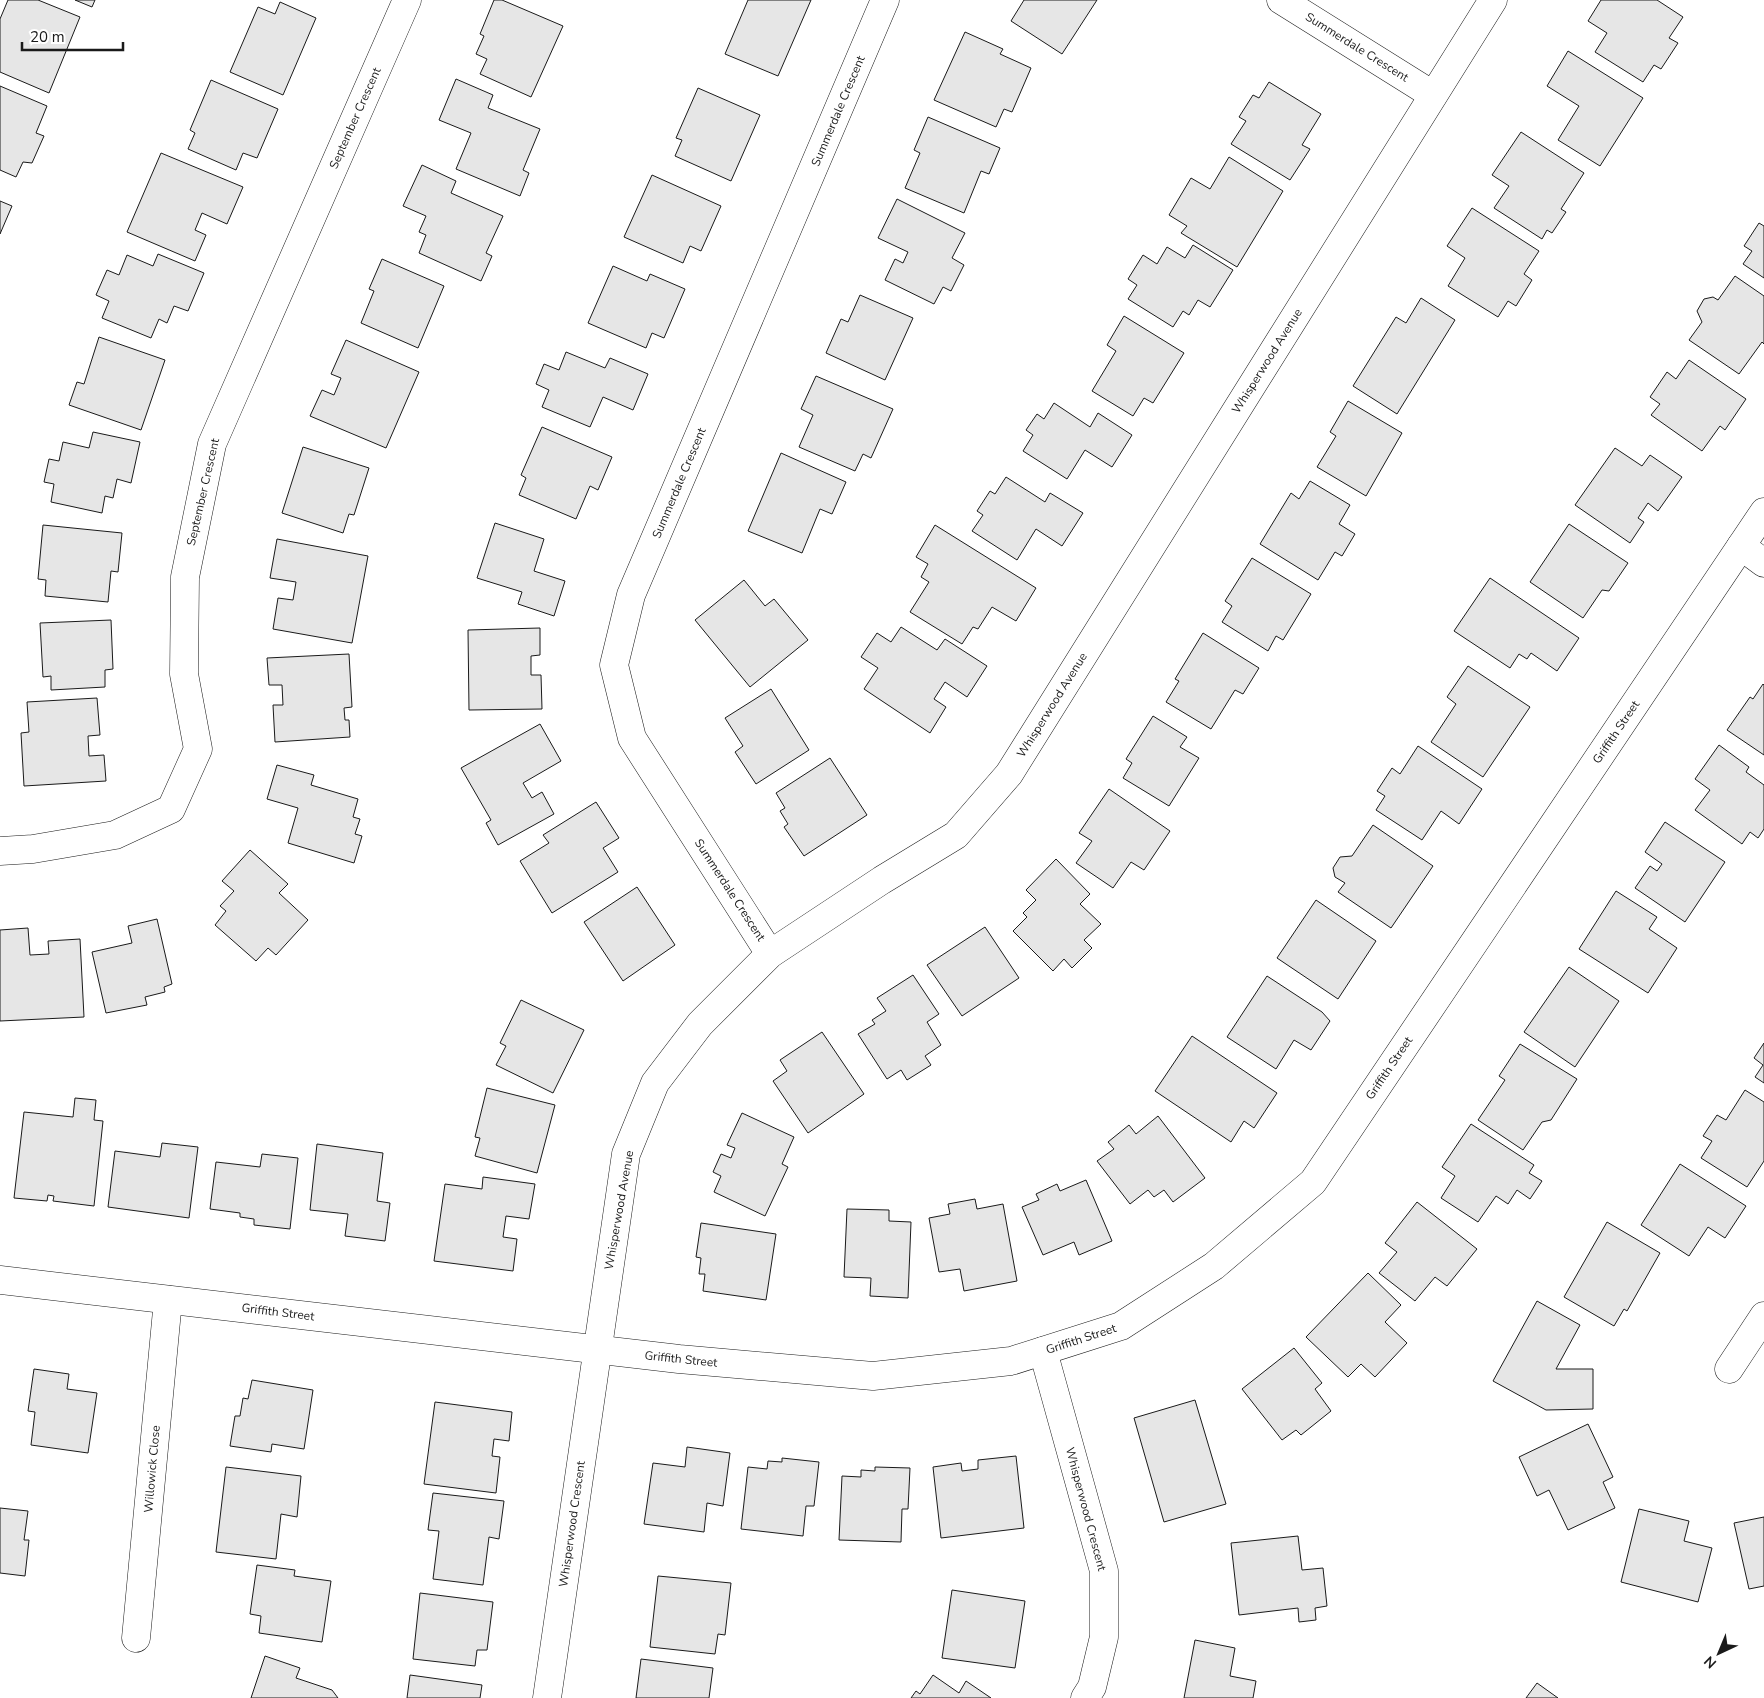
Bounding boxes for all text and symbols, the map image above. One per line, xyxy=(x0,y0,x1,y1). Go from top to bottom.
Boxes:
street label: Summerdale Crescent xyxy=(1302,9,1412,86)
scale bar xyxy=(22,20,124,52)
text: 20 m xyxy=(30,27,65,47)
street label: Summerdale Crescent xyxy=(807,52,869,169)
street label: September Crescent xyxy=(325,64,385,171)
street label: Whisperwood Avenue xyxy=(1228,306,1306,416)
street label: Summerdale Crescent xyxy=(648,424,710,541)
street label: September Crescent xyxy=(183,436,223,547)
street label: Whisperwood Avenue xyxy=(1013,650,1091,760)
street label: Griffith Street xyxy=(1589,697,1644,767)
street label: Summerdale Crescent xyxy=(691,836,770,945)
street label: Griffith Street xyxy=(1362,1033,1417,1103)
street label: Whisperwood Avenue xyxy=(601,1149,637,1271)
street label: Griffith Street xyxy=(241,1300,316,1324)
street label: Griffith Street xyxy=(1044,1320,1119,1358)
street label: Griffith Street xyxy=(644,1347,719,1371)
street label: Willowick Close xyxy=(140,1425,164,1513)
street label: Whisperwood Crescent xyxy=(1062,1445,1110,1573)
street label: Whisperwood Crescent xyxy=(555,1459,589,1588)
north arrow xyxy=(1694,1628,1744,1678)
text: N xyxy=(1700,1652,1721,1672)

